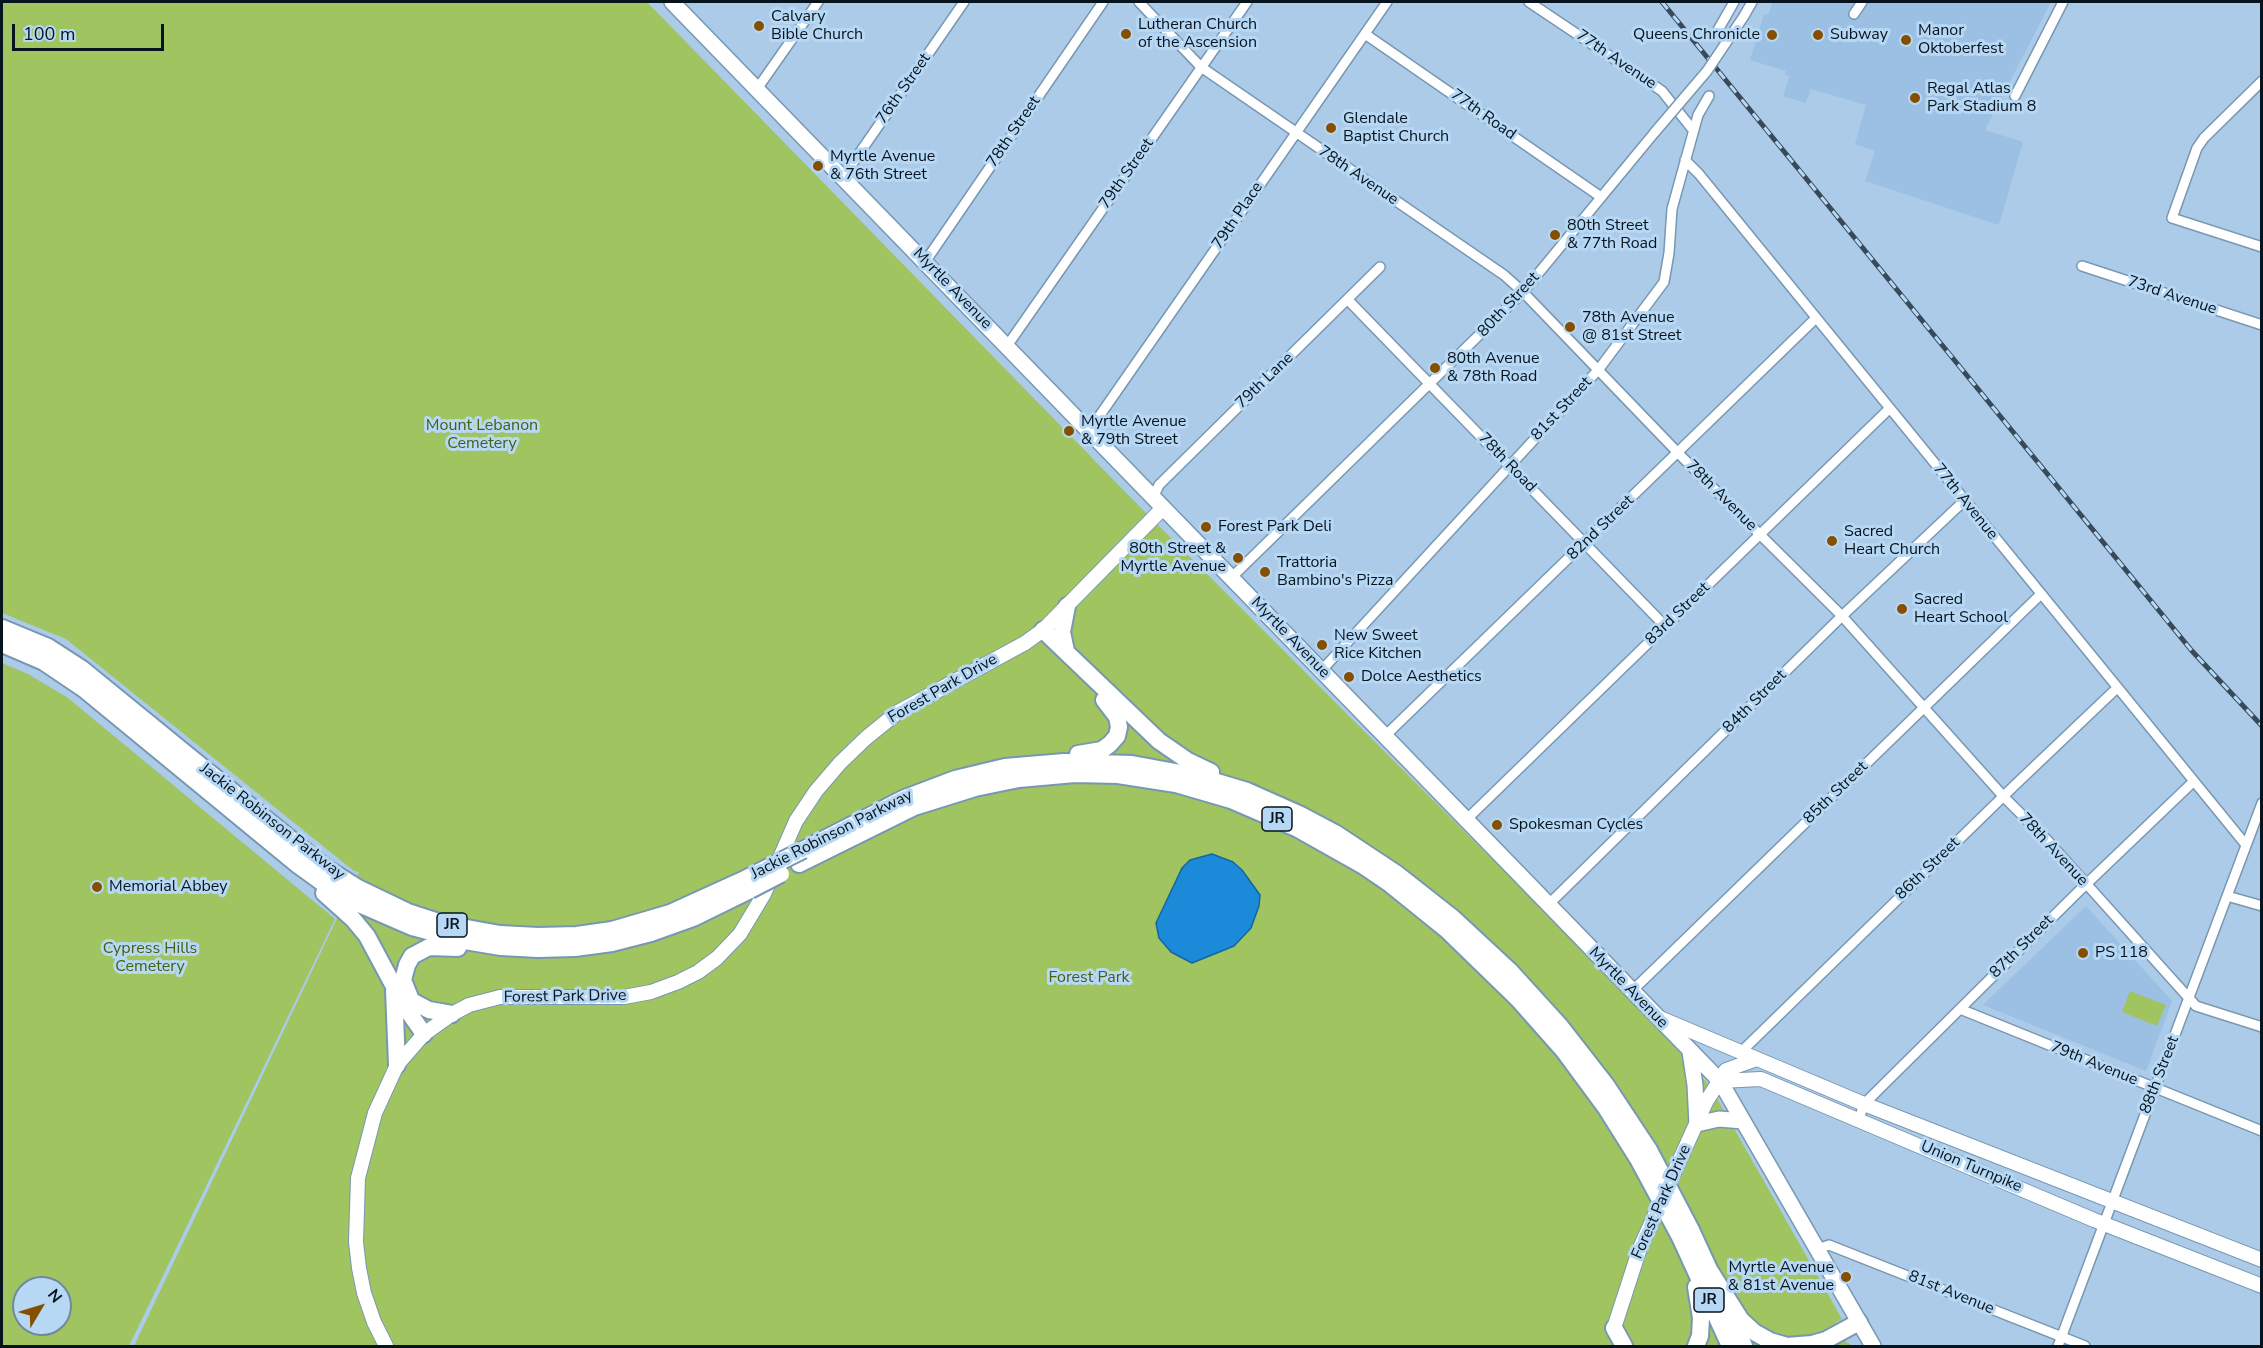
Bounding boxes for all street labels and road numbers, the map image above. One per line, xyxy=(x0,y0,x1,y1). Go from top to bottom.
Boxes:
street label: 77th Avenue xyxy=(1572,26,1660,94)
street label: 76th Street xyxy=(873,50,935,128)
street label: 77th Road xyxy=(1447,86,1519,144)
street label: 78th Street xyxy=(983,93,1045,171)
street label: 79th Street xyxy=(1096,135,1158,213)
street label: 78th Avenue xyxy=(1314,142,1402,210)
street label: 79th Place xyxy=(1208,179,1268,253)
street label: Myrtle Avenue xyxy=(908,244,996,334)
street label: 80th Street xyxy=(1474,269,1544,341)
street label: 73rd Avenue xyxy=(2125,273,2219,319)
street label: 79th Lane xyxy=(1232,349,1298,413)
street label: 81st Street xyxy=(1528,373,1596,445)
street label: 78th Road xyxy=(1474,429,1540,497)
street label: 78th Avenue xyxy=(1682,457,1760,535)
street label: 77th Avenue xyxy=(1928,460,2002,544)
street label: 82nd Street xyxy=(1564,491,1638,565)
street label: 83rd Street xyxy=(1642,579,1714,649)
street label: Myrtle Avenue xyxy=(1246,593,1334,683)
street label: Forest Park Drive xyxy=(885,650,1001,728)
street label: 84th Street xyxy=(1719,666,1791,738)
street label: 85th Street xyxy=(1800,758,1872,828)
street label: Jackie Robinson Parkway xyxy=(196,760,348,884)
street label: Jackie Robinson Parkway xyxy=(748,786,916,884)
road number: JR xyxy=(1262,807,1292,831)
street label: 78th Avenue xyxy=(2014,810,2092,890)
street label: 86th Street xyxy=(1892,834,1964,904)
street label: 87th Street xyxy=(1986,911,2058,983)
road number: JR xyxy=(437,913,467,937)
street label: Myrtle Avenue xyxy=(1584,943,1672,1033)
street label: Forest Park Drive xyxy=(503,986,627,1008)
street label: 88th Street xyxy=(2136,1033,2184,1117)
street label: 79th Avenue xyxy=(2048,1038,2140,1090)
street label: Union Turnpike xyxy=(1917,1137,2025,1197)
street label: Forest Park Drive xyxy=(1628,1142,1696,1262)
street label: 81st Avenue xyxy=(1905,1267,1997,1319)
road number: JR xyxy=(1694,1288,1724,1312)

